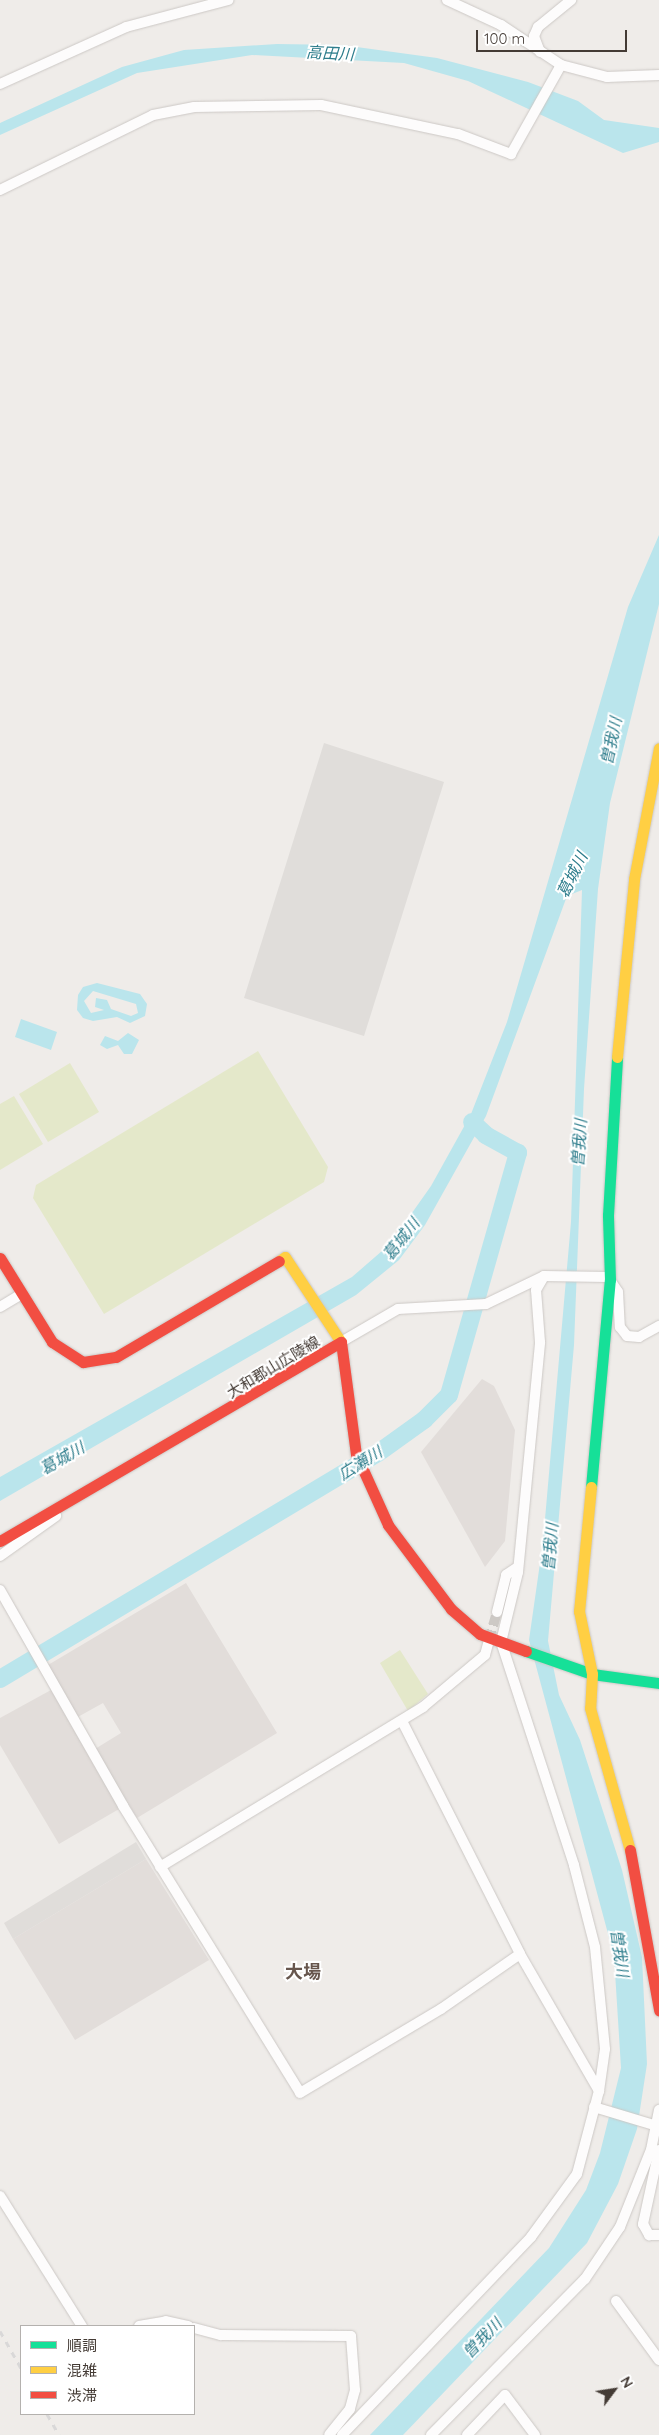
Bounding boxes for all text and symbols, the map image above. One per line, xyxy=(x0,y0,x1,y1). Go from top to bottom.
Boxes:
scale bar xyxy=(479,20,630,52)
text: 100 m xyxy=(484,29,525,48)
water label: 高田川 xyxy=(306,42,354,64)
water label: 曽我川 xyxy=(597,716,625,766)
water label: 葛城川 xyxy=(553,849,591,901)
water label: 曽我川 xyxy=(568,1118,590,1168)
water label: 葛城川 xyxy=(379,1214,423,1264)
street label: 大和郡山広陵線 xyxy=(223,1332,323,1402)
water label: 葛城川 xyxy=(36,1438,88,1478)
water label: 広瀬川 xyxy=(335,1442,385,1484)
water label: 曽我川 xyxy=(538,1522,562,1572)
water label: 曽我川 xyxy=(607,1928,633,1978)
district label: 大場 xyxy=(285,1961,321,1983)
water label: 曽我川 xyxy=(458,2314,506,2362)
legend xyxy=(20,2325,195,2415)
text: 順調 xyxy=(67,2336,97,2355)
text: 混雑 xyxy=(67,2361,97,2380)
north arrow xyxy=(589,2365,639,2415)
text: N xyxy=(616,2373,637,2391)
text: 渋滞 xyxy=(67,2386,97,2405)

